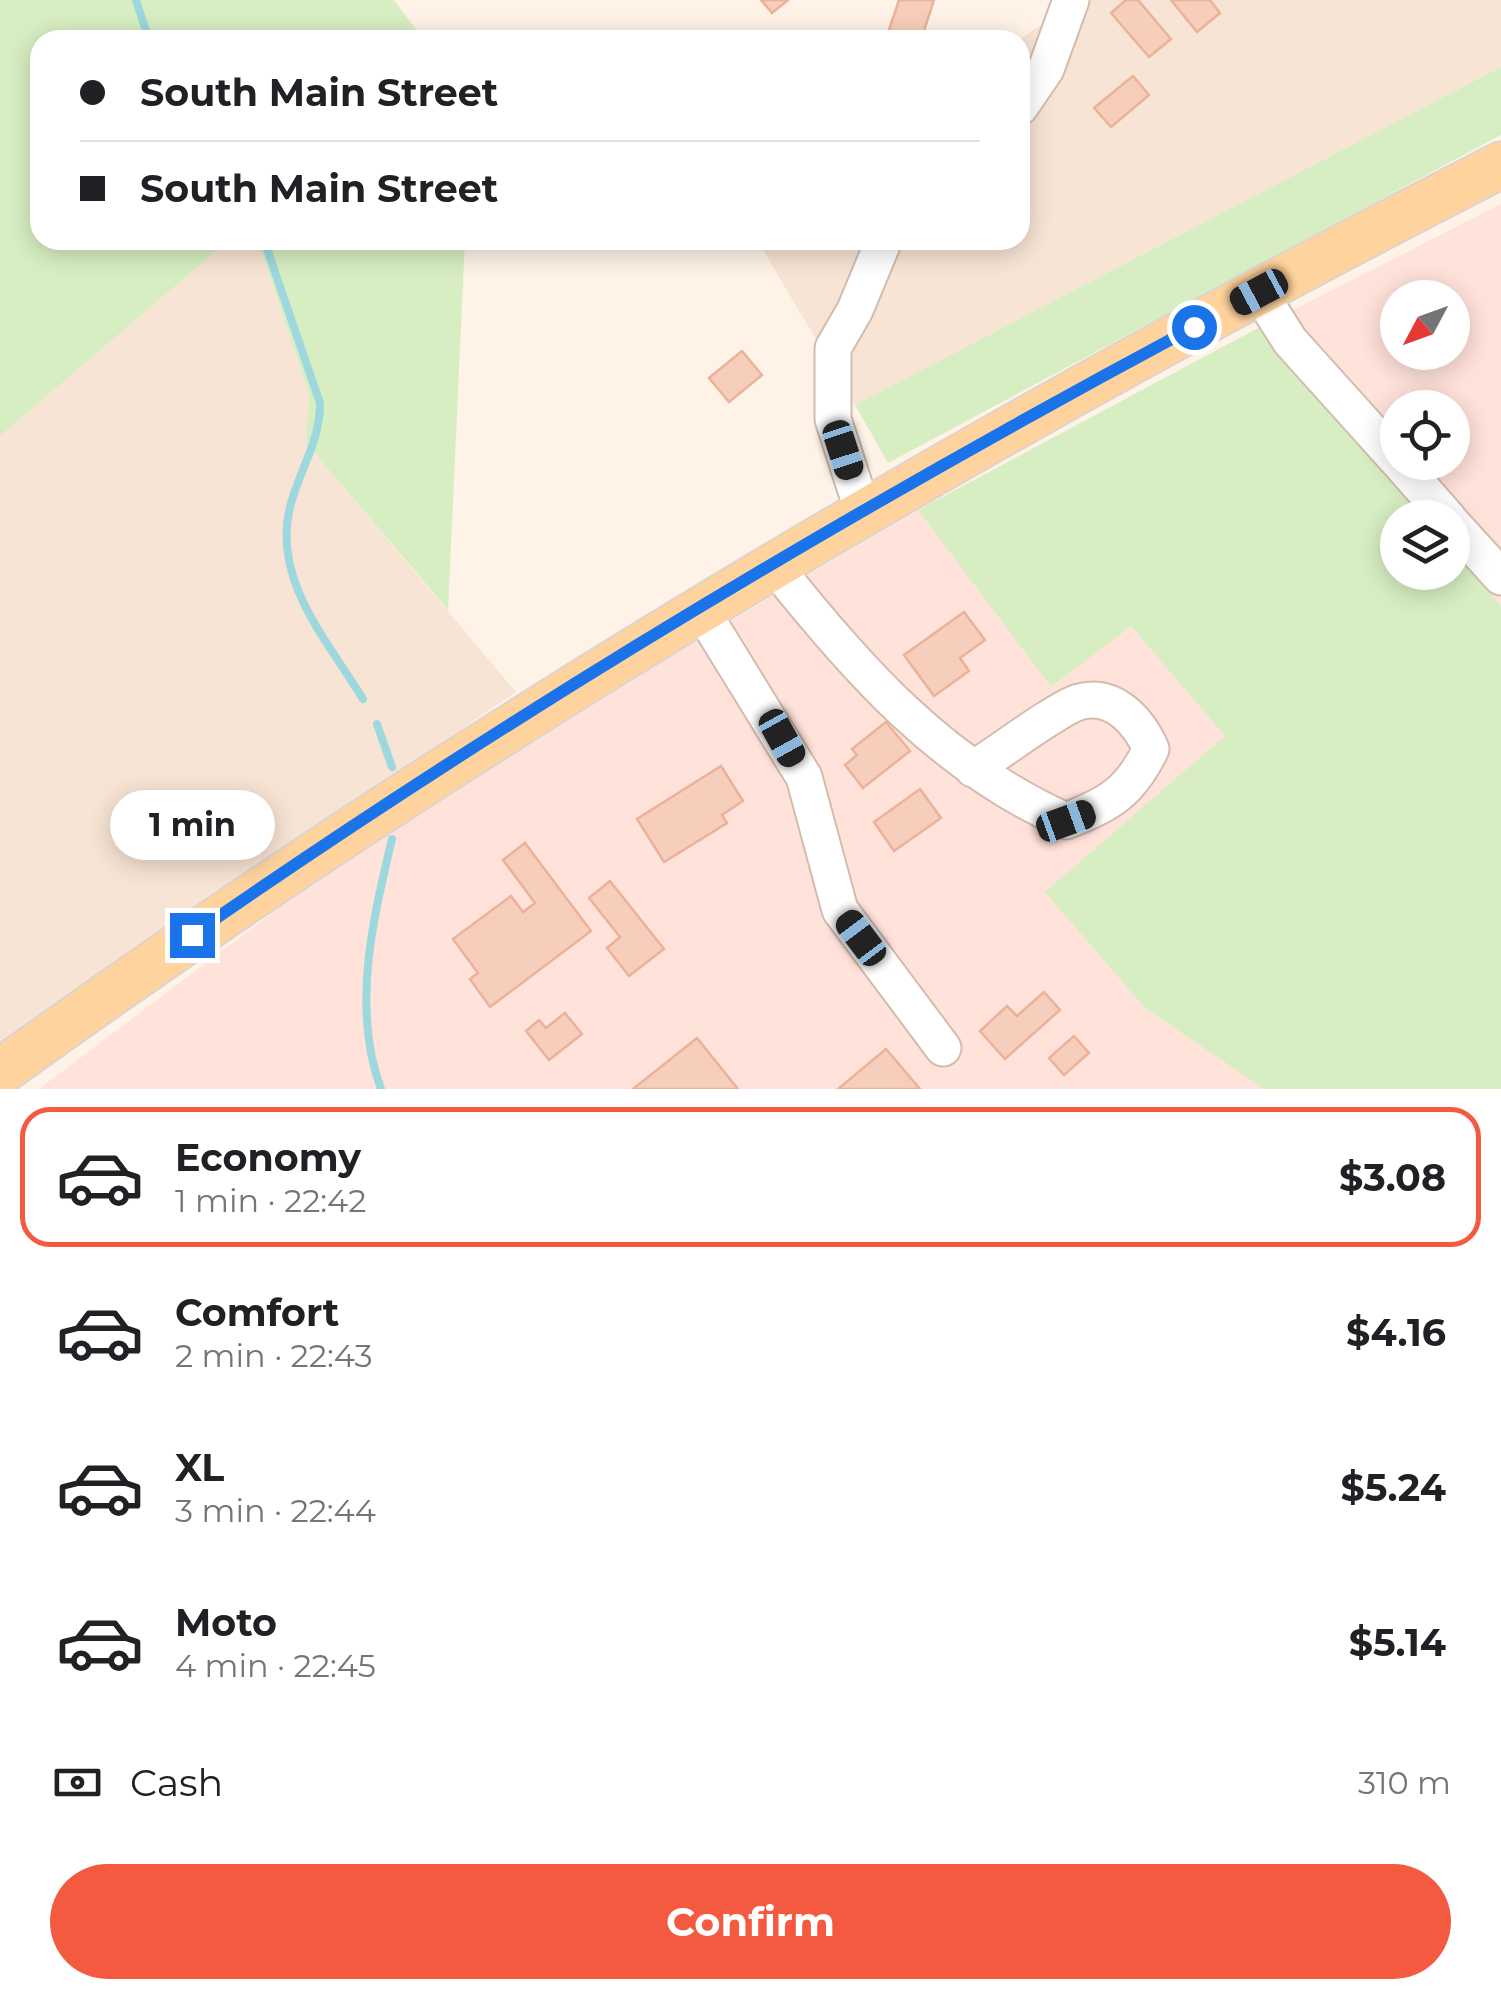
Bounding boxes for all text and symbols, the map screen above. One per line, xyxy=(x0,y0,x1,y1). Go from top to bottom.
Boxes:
text: South Main Street xyxy=(140,69,498,116)
text: South Main Street xyxy=(140,165,498,212)
car xyxy=(1225,265,1293,319)
north arrow xyxy=(1380,280,1470,370)
map controls xyxy=(1380,280,1470,590)
route start xyxy=(1172,305,1217,350)
button: locate xyxy=(1380,390,1470,480)
car xyxy=(819,417,867,483)
button: layers xyxy=(1380,500,1470,590)
car xyxy=(754,704,810,772)
callout: 1 min xyxy=(110,790,274,860)
car xyxy=(1033,797,1099,845)
text: 1 min xyxy=(149,805,236,844)
car xyxy=(831,905,891,971)
route end xyxy=(170,913,215,958)
icon: car xyxy=(55,1132,145,1222)
text: Economy xyxy=(175,1134,361,1181)
text: $3.08 xyxy=(1339,1154,1446,1201)
text: 1 min · 22:42 xyxy=(175,1181,366,1220)
icon: car xyxy=(55,1287,145,1377)
text: Comfort xyxy=(175,1289,339,1336)
text: $4.16 xyxy=(1346,1309,1446,1356)
text: 2 min · 22:43 xyxy=(175,1336,372,1375)
icon: car xyxy=(55,1442,145,1532)
text: XL xyxy=(175,1444,224,1491)
text: $5.24 xyxy=(1341,1464,1446,1511)
text: 3 min · 22:44 xyxy=(175,1491,376,1530)
icon: car xyxy=(55,1597,145,1687)
text: Moto xyxy=(175,1599,277,1646)
text: $5.14 xyxy=(1349,1619,1446,1666)
text: 4 min · 22:45 xyxy=(175,1646,376,1685)
icon: cash xyxy=(50,1755,105,1810)
text: Cash xyxy=(130,1759,223,1806)
text: 310 m xyxy=(1358,1763,1451,1802)
button: Confirm xyxy=(50,1864,1451,1979)

